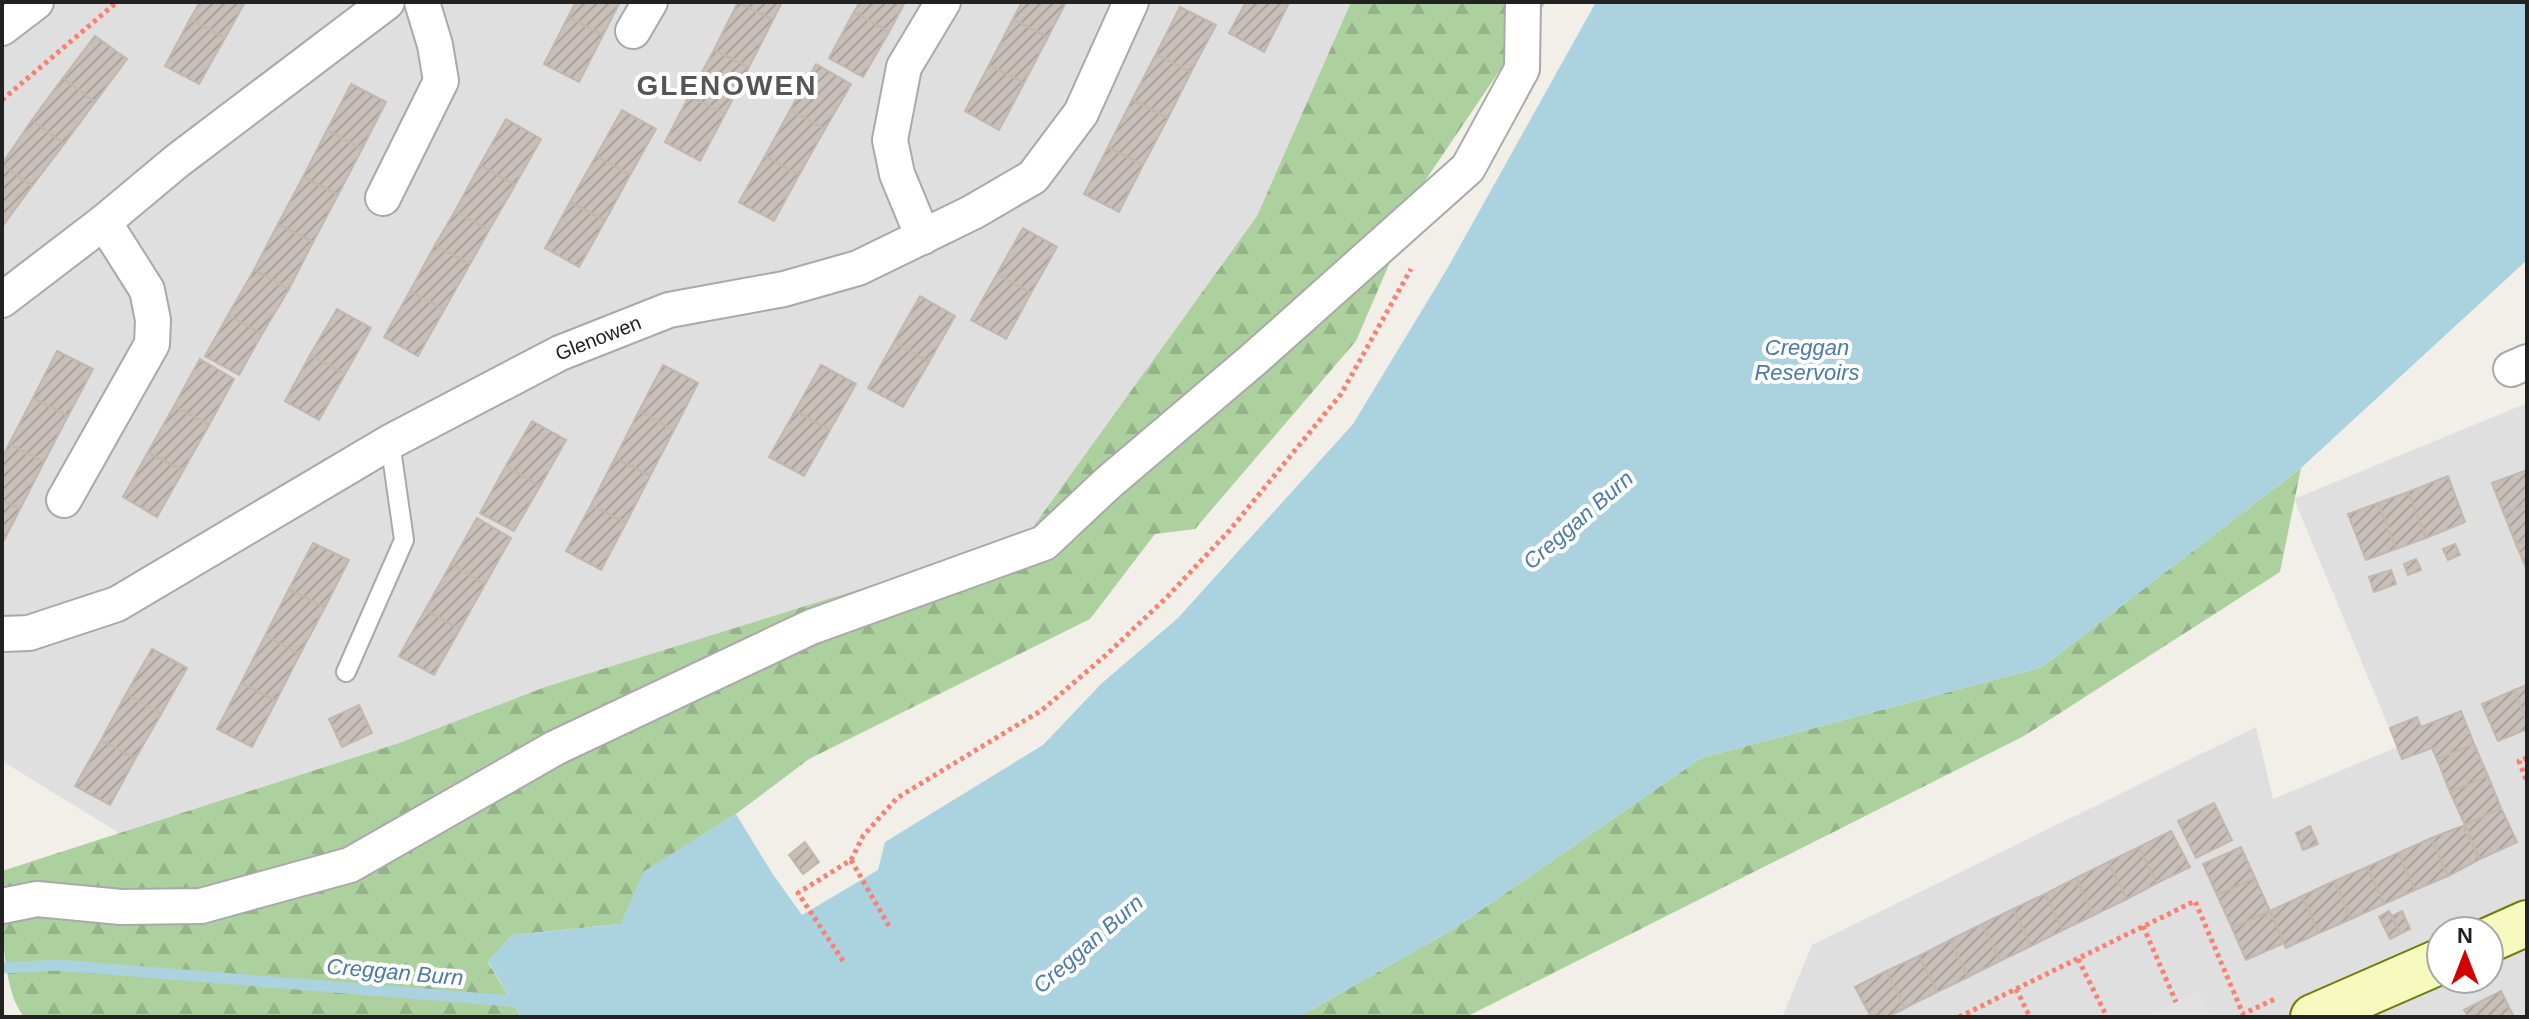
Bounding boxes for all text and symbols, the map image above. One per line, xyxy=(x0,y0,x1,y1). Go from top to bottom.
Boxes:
district label: GLENOWEN xyxy=(637,70,817,101)
street label: Glenowen xyxy=(552,311,644,365)
water label: Creggan Reservoirs xyxy=(1754,335,1860,385)
water label: Creggan Burn xyxy=(1518,466,1638,574)
water label: Creggan Burn xyxy=(1028,890,1148,998)
north arrow xyxy=(2425,915,2505,995)
text: N xyxy=(2457,923,2473,948)
water label: Creggan Burn xyxy=(326,954,464,990)

